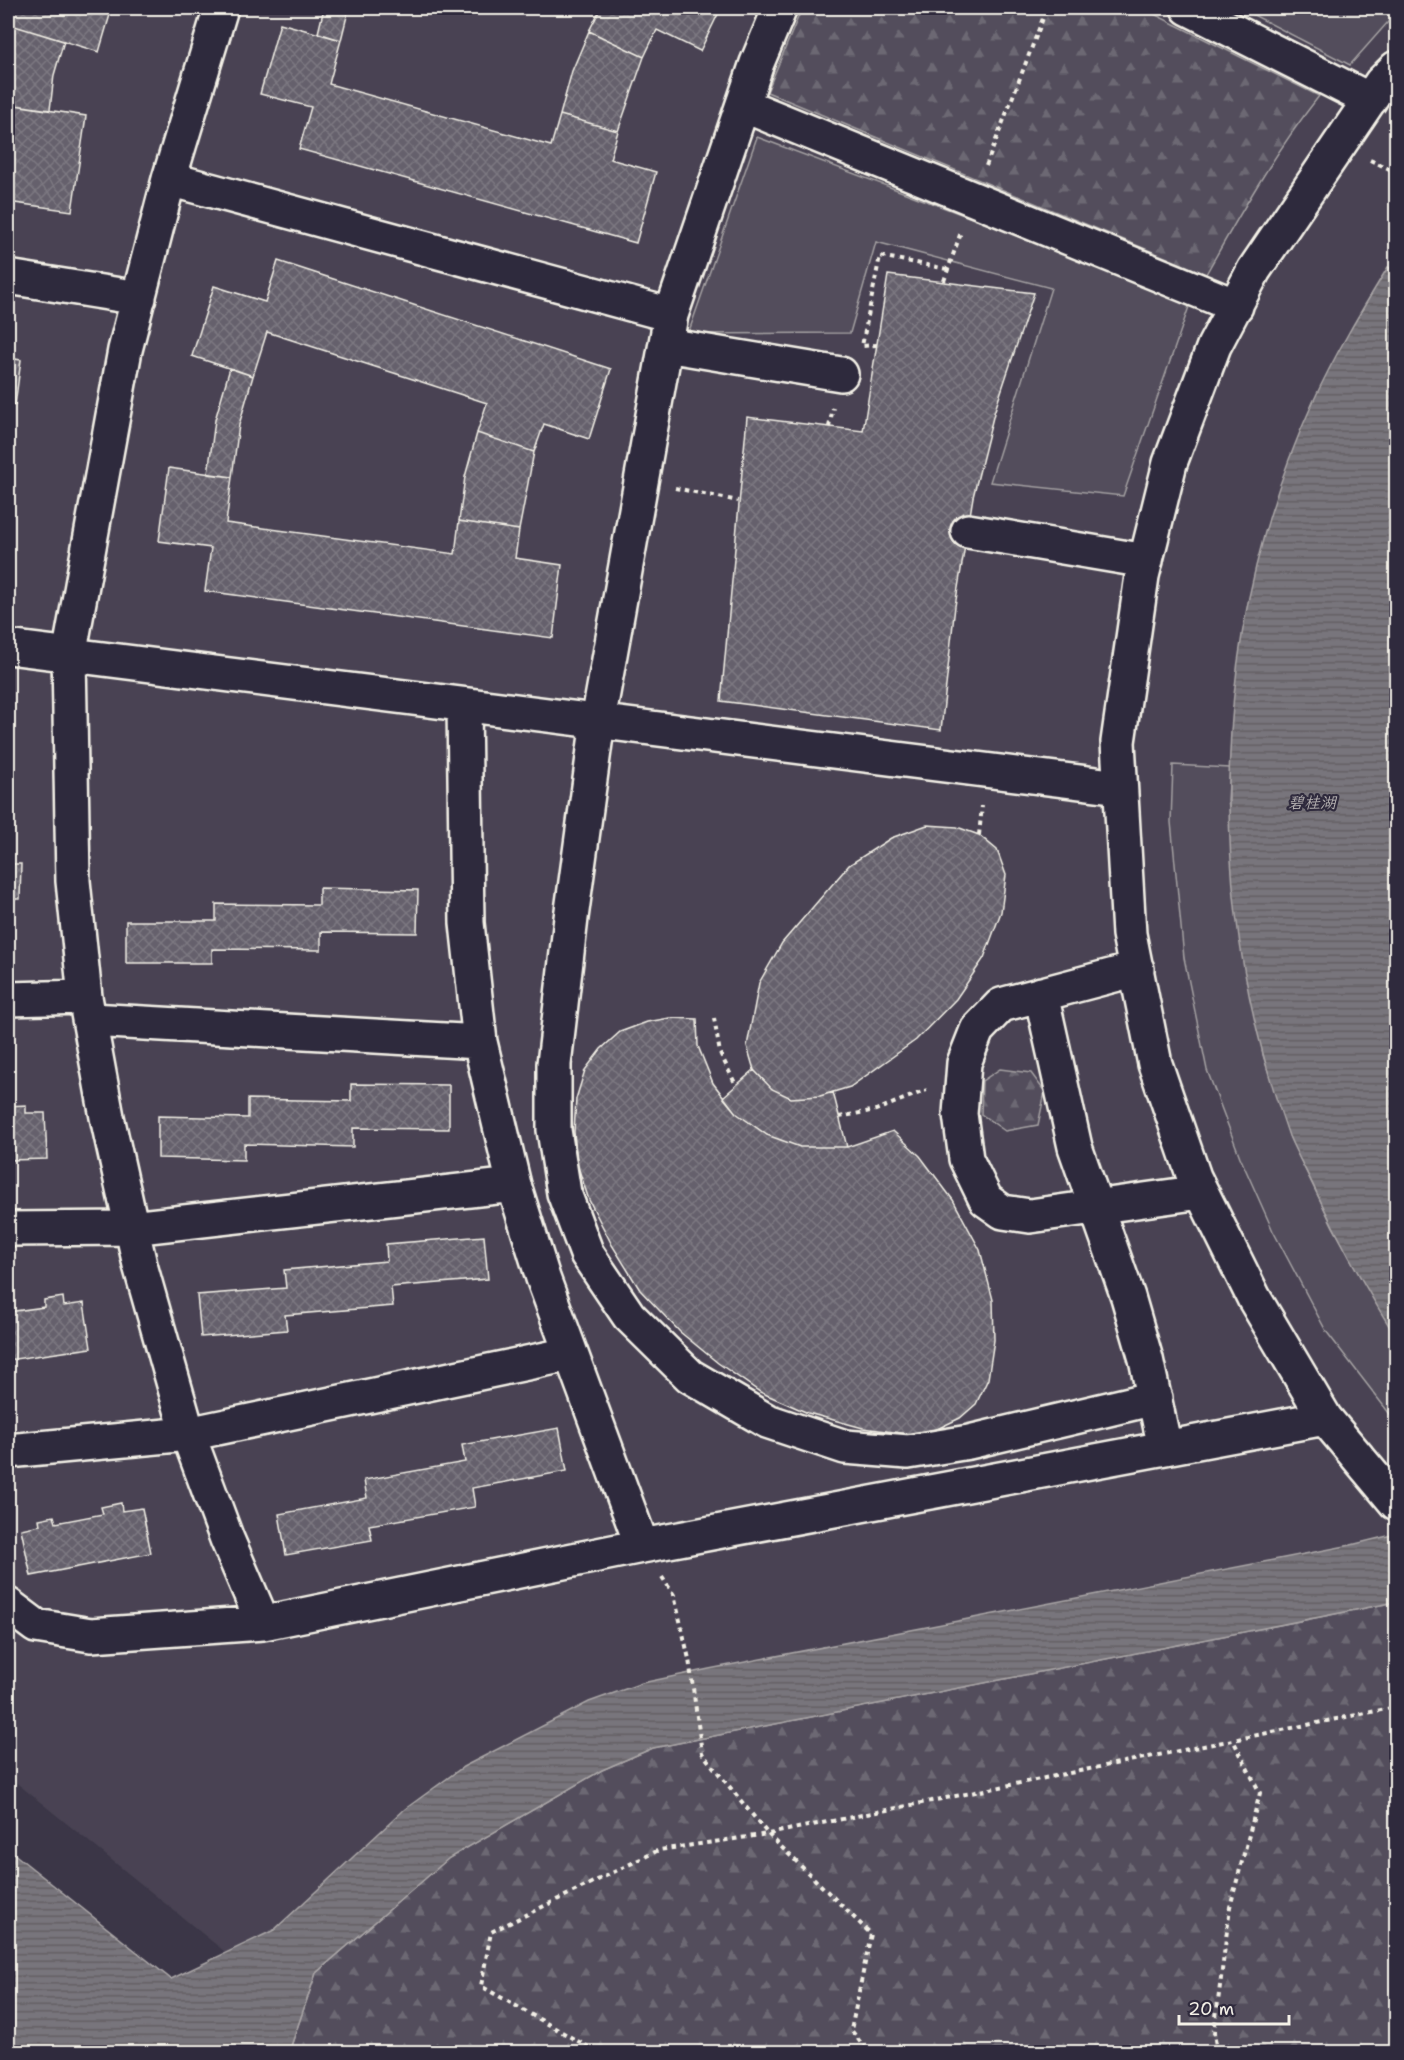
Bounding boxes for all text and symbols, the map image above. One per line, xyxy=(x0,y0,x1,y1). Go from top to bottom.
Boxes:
water label: 碧桂湖 xyxy=(1288,792,1338,813)
scale bar xyxy=(1179,1988,1288,2026)
text: 20 m xyxy=(1188,1997,1234,2021)

